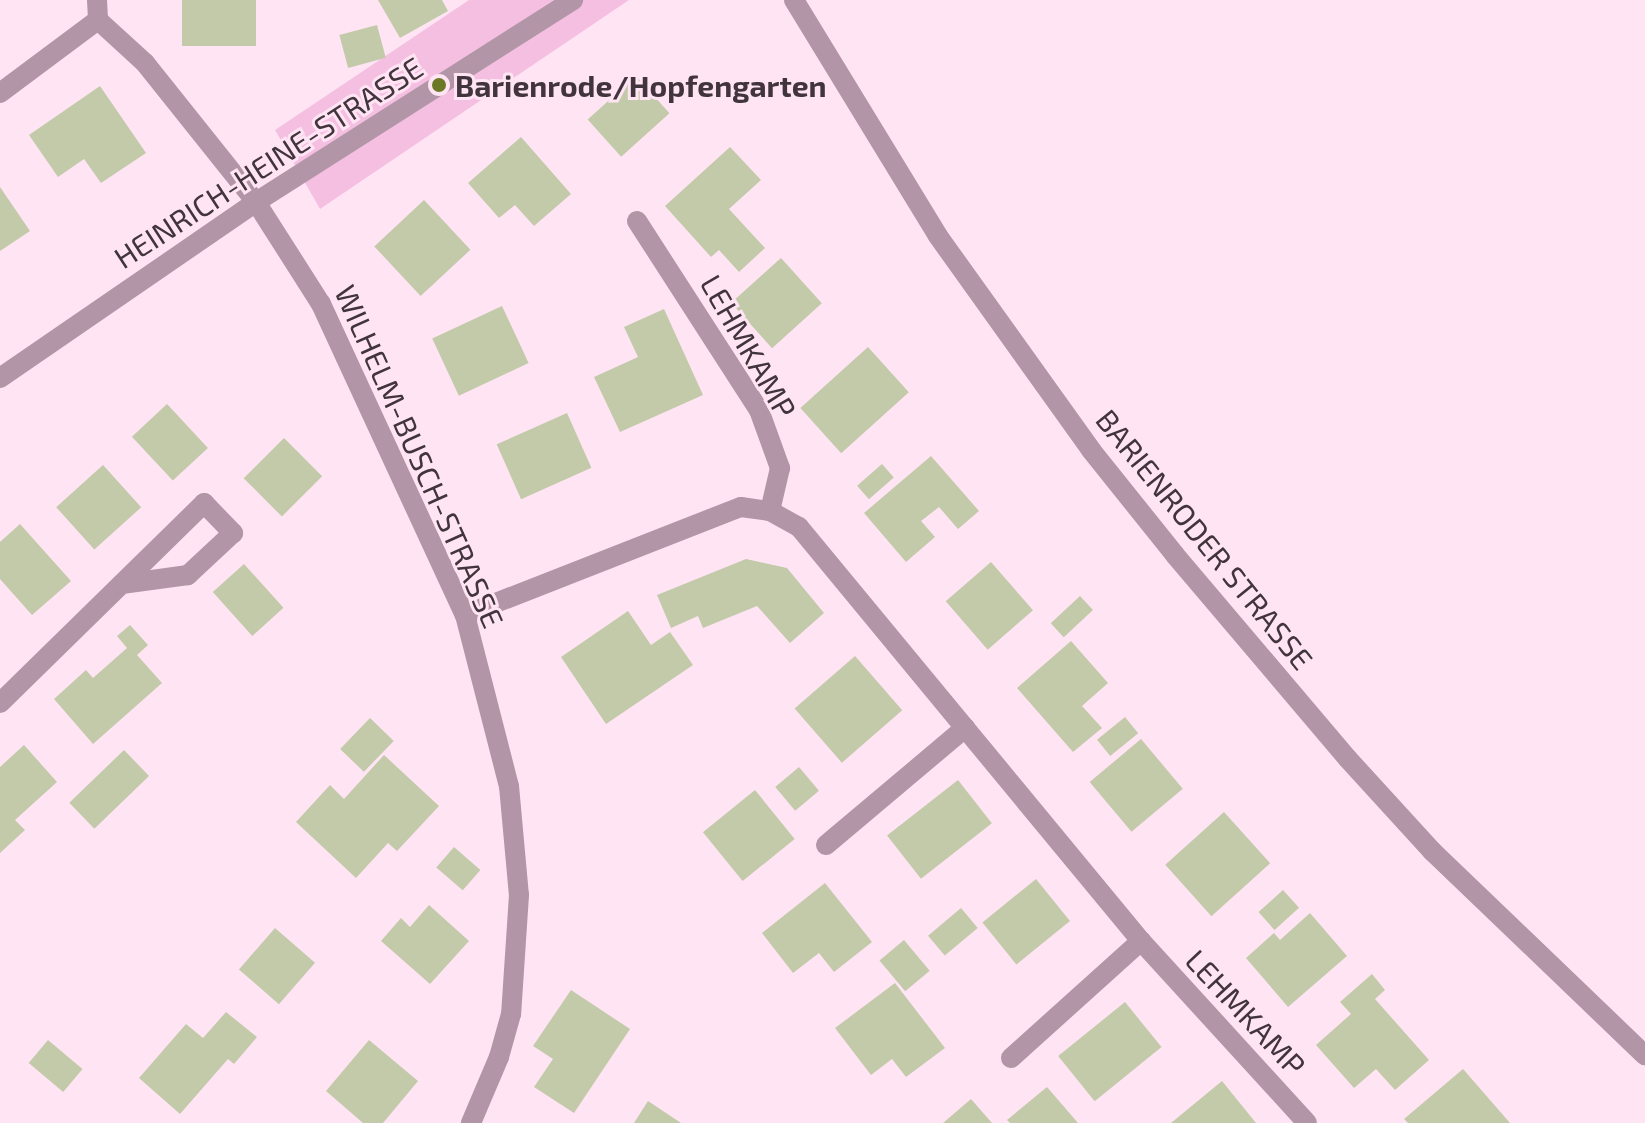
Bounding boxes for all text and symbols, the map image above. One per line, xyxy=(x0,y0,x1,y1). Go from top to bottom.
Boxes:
street label: HEINRICH-HEINE-STRASSE xyxy=(107,49,429,275)
place label: Barienrode/Hopfengarten xyxy=(455,67,827,103)
marker: Barienrode/Hopfengarten xyxy=(430,76,448,94)
street label: LEHMKAMP xyxy=(694,268,804,424)
street label: WILHELM-BUSCH-STRASSE xyxy=(328,279,512,633)
street label: BARIENRODER STRASSE xyxy=(1089,402,1321,676)
street label: LEHMKAMP xyxy=(1179,942,1313,1082)

